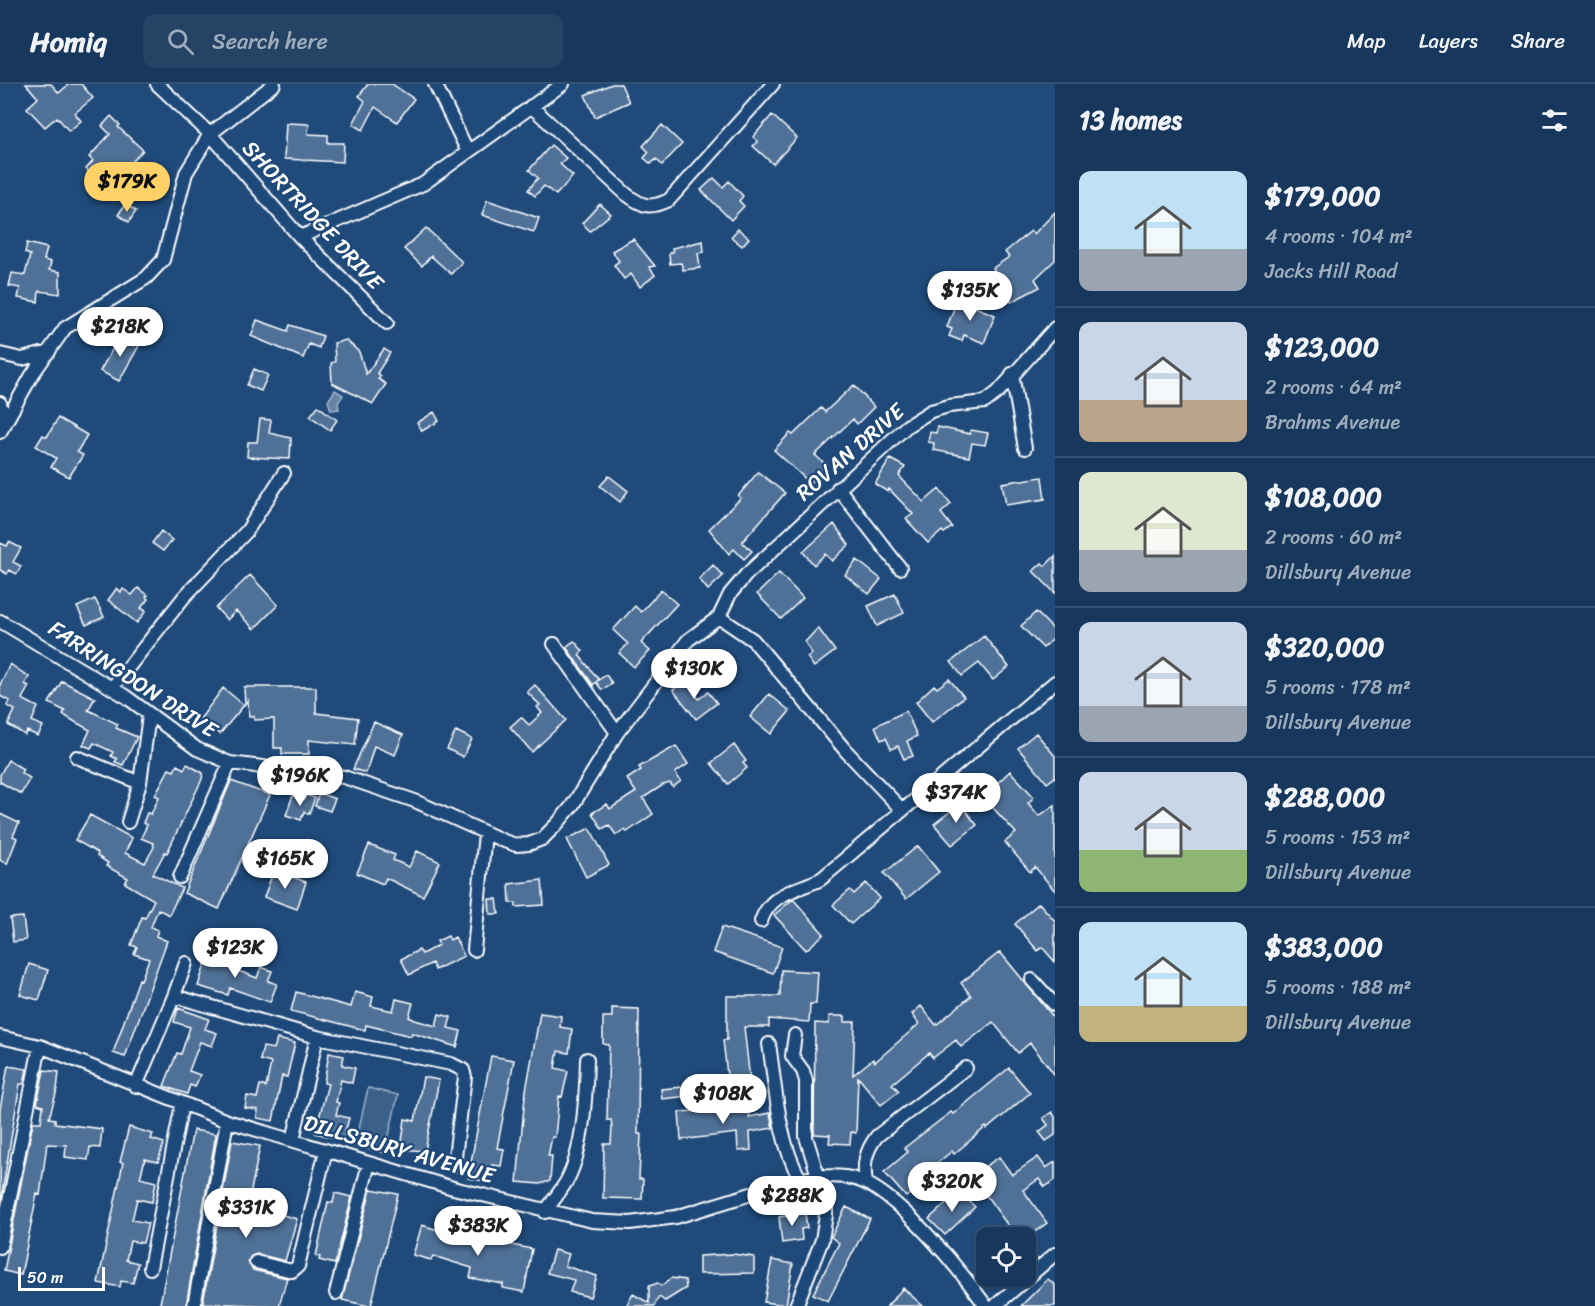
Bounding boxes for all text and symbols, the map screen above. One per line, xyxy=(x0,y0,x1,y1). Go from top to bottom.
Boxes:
search box xyxy=(143,14,563,68)
text: Homiq xyxy=(30,17,107,66)
text: Search here xyxy=(212,22,328,61)
text: Map xyxy=(1347,22,1386,60)
text: Layers xyxy=(1419,22,1478,60)
text: Share xyxy=(1511,22,1565,60)
icon: search xyxy=(164,25,197,58)
text: 13 homes xyxy=(1079,97,1182,143)
icon: filters xyxy=(1538,104,1571,137)
street label: SHORTRIDGE DRIVE xyxy=(233,131,395,301)
pin: $179K xyxy=(85,162,169,213)
text: $179K xyxy=(98,164,156,199)
text: $179,000 xyxy=(1265,173,1381,219)
icon: home xyxy=(1127,195,1199,267)
text: 4 rooms · 104 m² xyxy=(1265,219,1413,254)
text: Jacks Hill Road xyxy=(1265,254,1397,289)
pin: $135K xyxy=(928,271,1012,322)
text: $135K xyxy=(941,273,999,308)
pin: $218K xyxy=(78,307,162,358)
text: $218K xyxy=(91,309,149,344)
text: $123,000 xyxy=(1265,324,1379,370)
icon: home xyxy=(1127,346,1199,418)
text: 2 rooms · 64 m² xyxy=(1265,370,1402,405)
street label: ROVAN DRIVE xyxy=(786,392,915,511)
text: Brahms Avenue xyxy=(1265,405,1400,440)
text: $108,000 xyxy=(1265,474,1382,520)
icon: home xyxy=(1127,496,1199,568)
text: 2 rooms · 60 m² xyxy=(1265,520,1402,555)
text: Dillsbury Avenue xyxy=(1265,555,1411,590)
street label: FARRINGDON DRIVE xyxy=(40,609,227,750)
text: $320,000 xyxy=(1265,624,1385,670)
icon: home xyxy=(1127,646,1199,718)
pin: $130K xyxy=(652,649,736,700)
text: $130K xyxy=(665,651,723,686)
text: 5 rooms · 178 m² xyxy=(1265,670,1411,705)
text: Dillsbury Avenue xyxy=(1265,705,1411,740)
pin: $196K xyxy=(258,756,342,807)
text: $196K xyxy=(271,758,329,793)
pin: $374K xyxy=(914,773,998,824)
text: $288,000 xyxy=(1265,774,1385,820)
text: $374K xyxy=(926,775,986,810)
icon: home xyxy=(1127,796,1199,868)
text: 5 rooms · 153 m² xyxy=(1265,820,1410,855)
pin: $165K xyxy=(243,839,327,890)
text: $165K xyxy=(256,841,314,876)
text: Dillsbury Avenue xyxy=(1265,855,1411,890)
text: $383,000 xyxy=(1265,924,1383,970)
pin: $123K xyxy=(193,928,277,979)
text: $123K xyxy=(207,930,263,965)
icon: home xyxy=(1127,946,1199,1018)
text: 5 rooms · 188 m² xyxy=(1265,970,1411,1005)
text: Dillsbury Avenue xyxy=(1265,1005,1411,1040)
pin: $108K xyxy=(681,1074,765,1125)
text: $108K xyxy=(694,1076,752,1111)
street label: DILLSBURY AVENUE xyxy=(299,1103,501,1195)
pin: $320K xyxy=(910,1162,994,1213)
text: $320K xyxy=(922,1164,982,1199)
pin: $288K xyxy=(750,1176,834,1227)
text: $288K xyxy=(761,1178,823,1213)
pin: $331K xyxy=(204,1188,288,1239)
text: $331K xyxy=(218,1190,274,1225)
pin: $383K xyxy=(436,1206,520,1257)
text: $383K xyxy=(448,1208,508,1243)
map controls xyxy=(976,1227,1036,1287)
button: locate xyxy=(976,1227,1036,1287)
text: 50 m xyxy=(27,1263,63,1292)
scale bar xyxy=(18,1264,105,1292)

